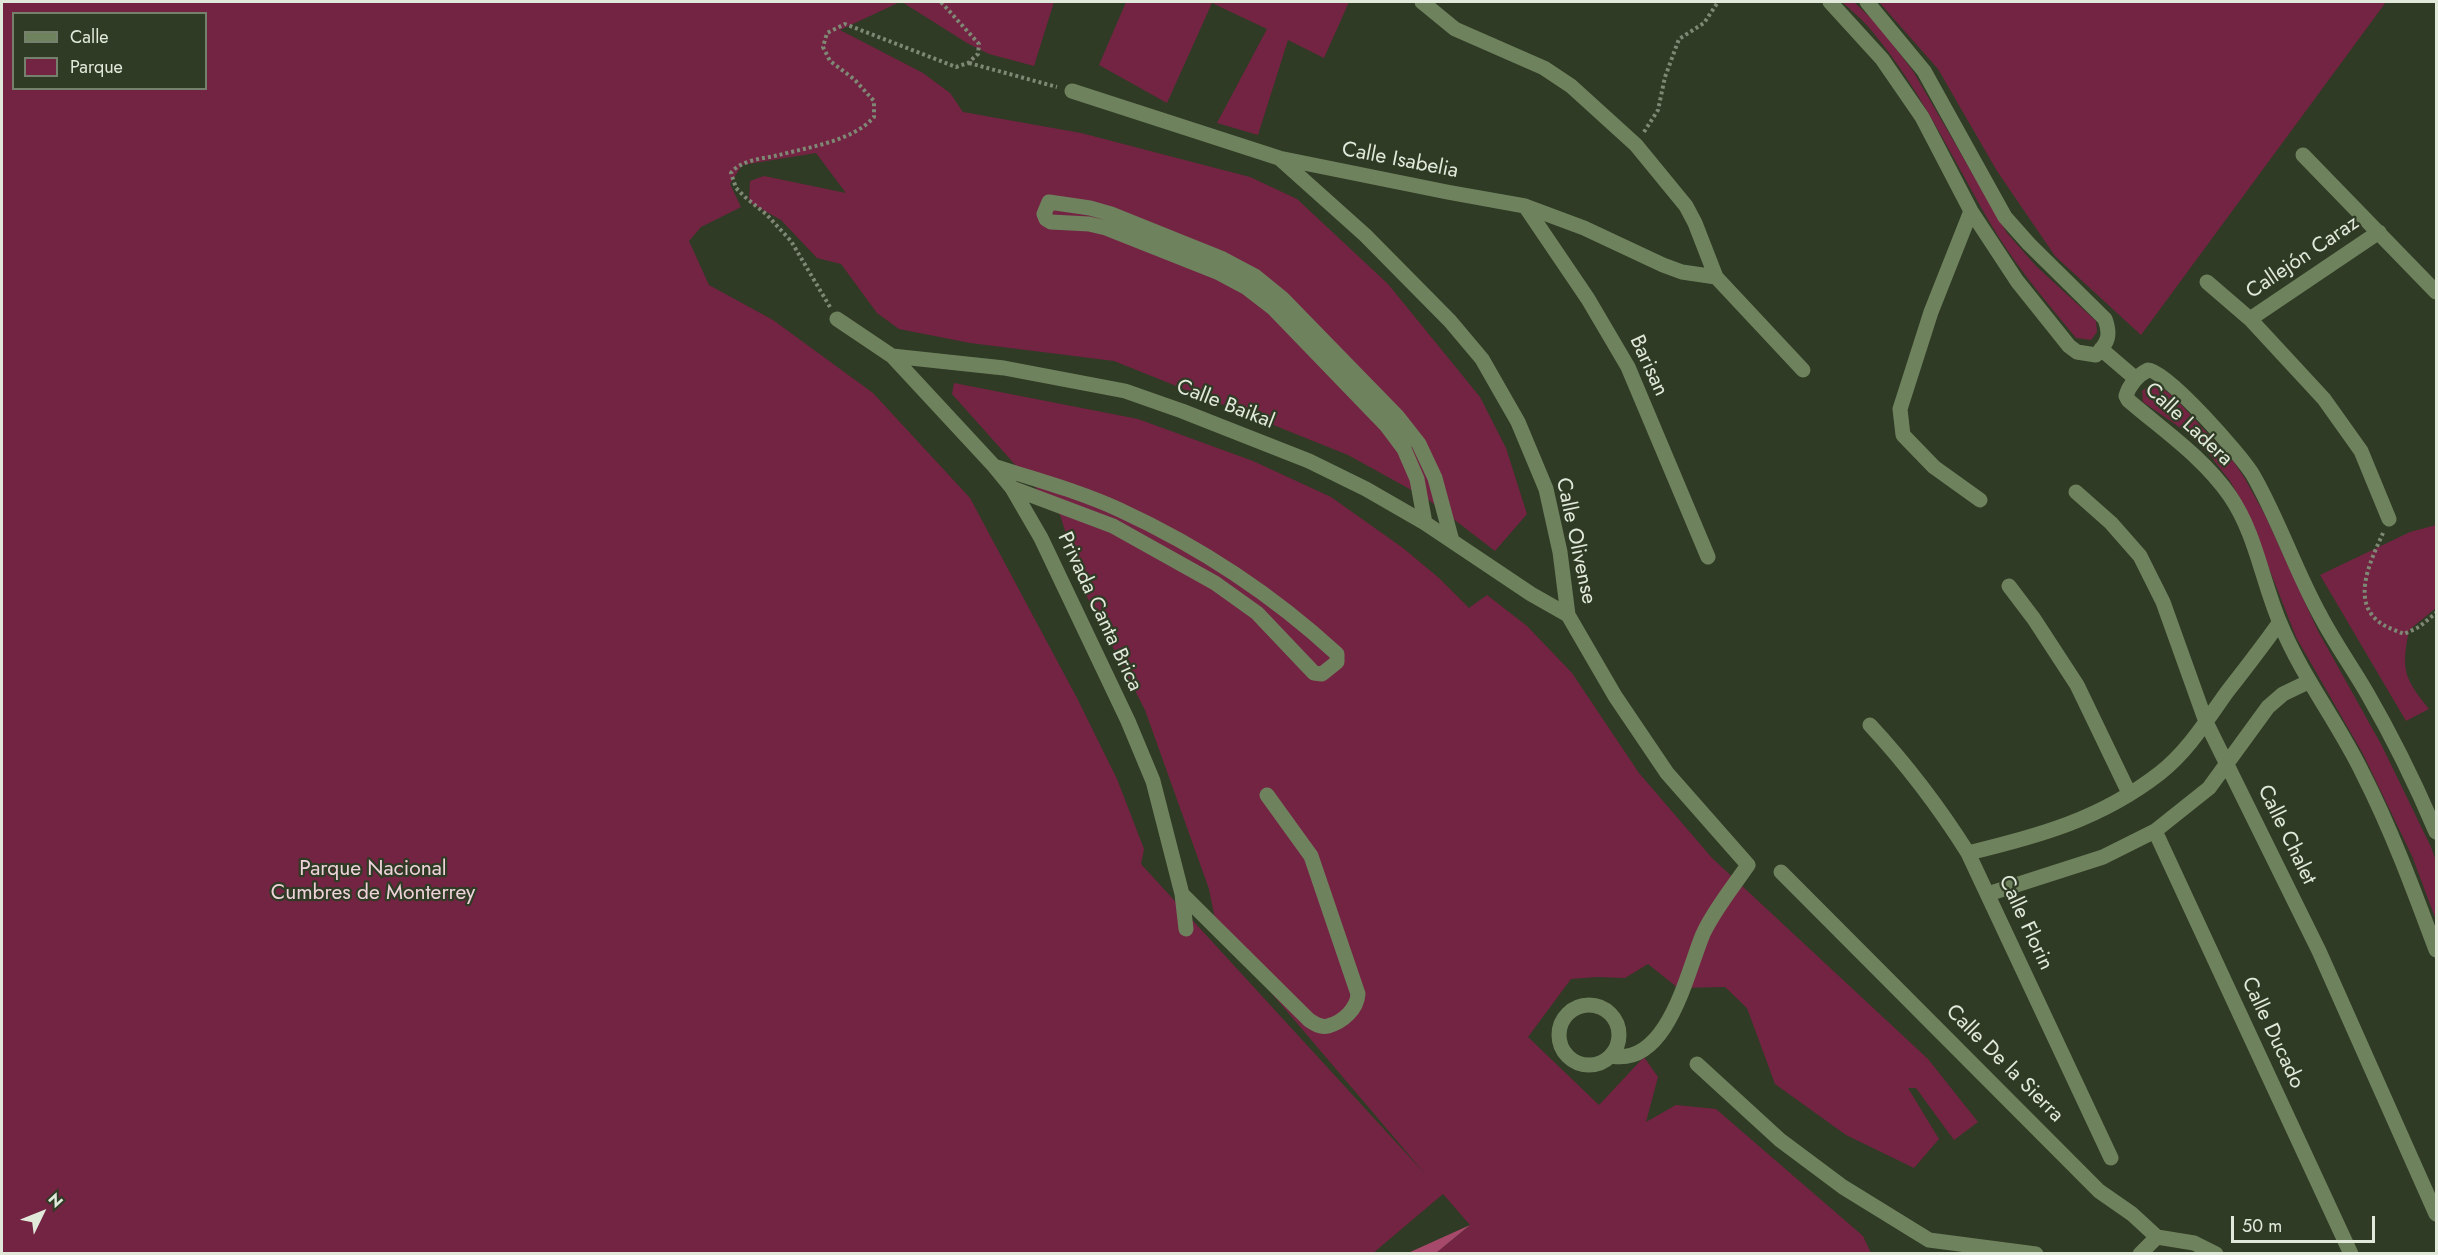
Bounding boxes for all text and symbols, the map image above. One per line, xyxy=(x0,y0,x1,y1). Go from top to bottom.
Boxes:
legend xyxy=(12,12,207,90)
text: Calle xyxy=(70,24,109,50)
text: Parque xyxy=(70,54,123,80)
street label: Calle Isabelia xyxy=(1340,137,1460,185)
street label: Callejón Caraz xyxy=(2242,211,2364,305)
street label: Barisan xyxy=(1623,332,1673,400)
street label: Calle Baikal xyxy=(1173,375,1277,435)
street label: Calle Ladera xyxy=(2139,378,2237,472)
street label: Calle Olivense xyxy=(1549,476,1601,606)
street label: Privada Canta Brica xyxy=(1051,528,1147,696)
street label: Calle Chalet xyxy=(2251,781,2321,889)
park label: Parque Nacional Cumbres de Monterrey xyxy=(271,857,475,907)
street label: Calle Florin xyxy=(1992,872,2058,974)
street label: Calle Ducado xyxy=(2235,973,2309,1093)
street label: Calle De la Sierra xyxy=(1940,1000,2068,1128)
north arrow xyxy=(12,1183,72,1243)
text: N xyxy=(43,1188,68,1213)
scale bar xyxy=(2234,1204,2378,1242)
text: 50 m xyxy=(2242,1213,2282,1239)

